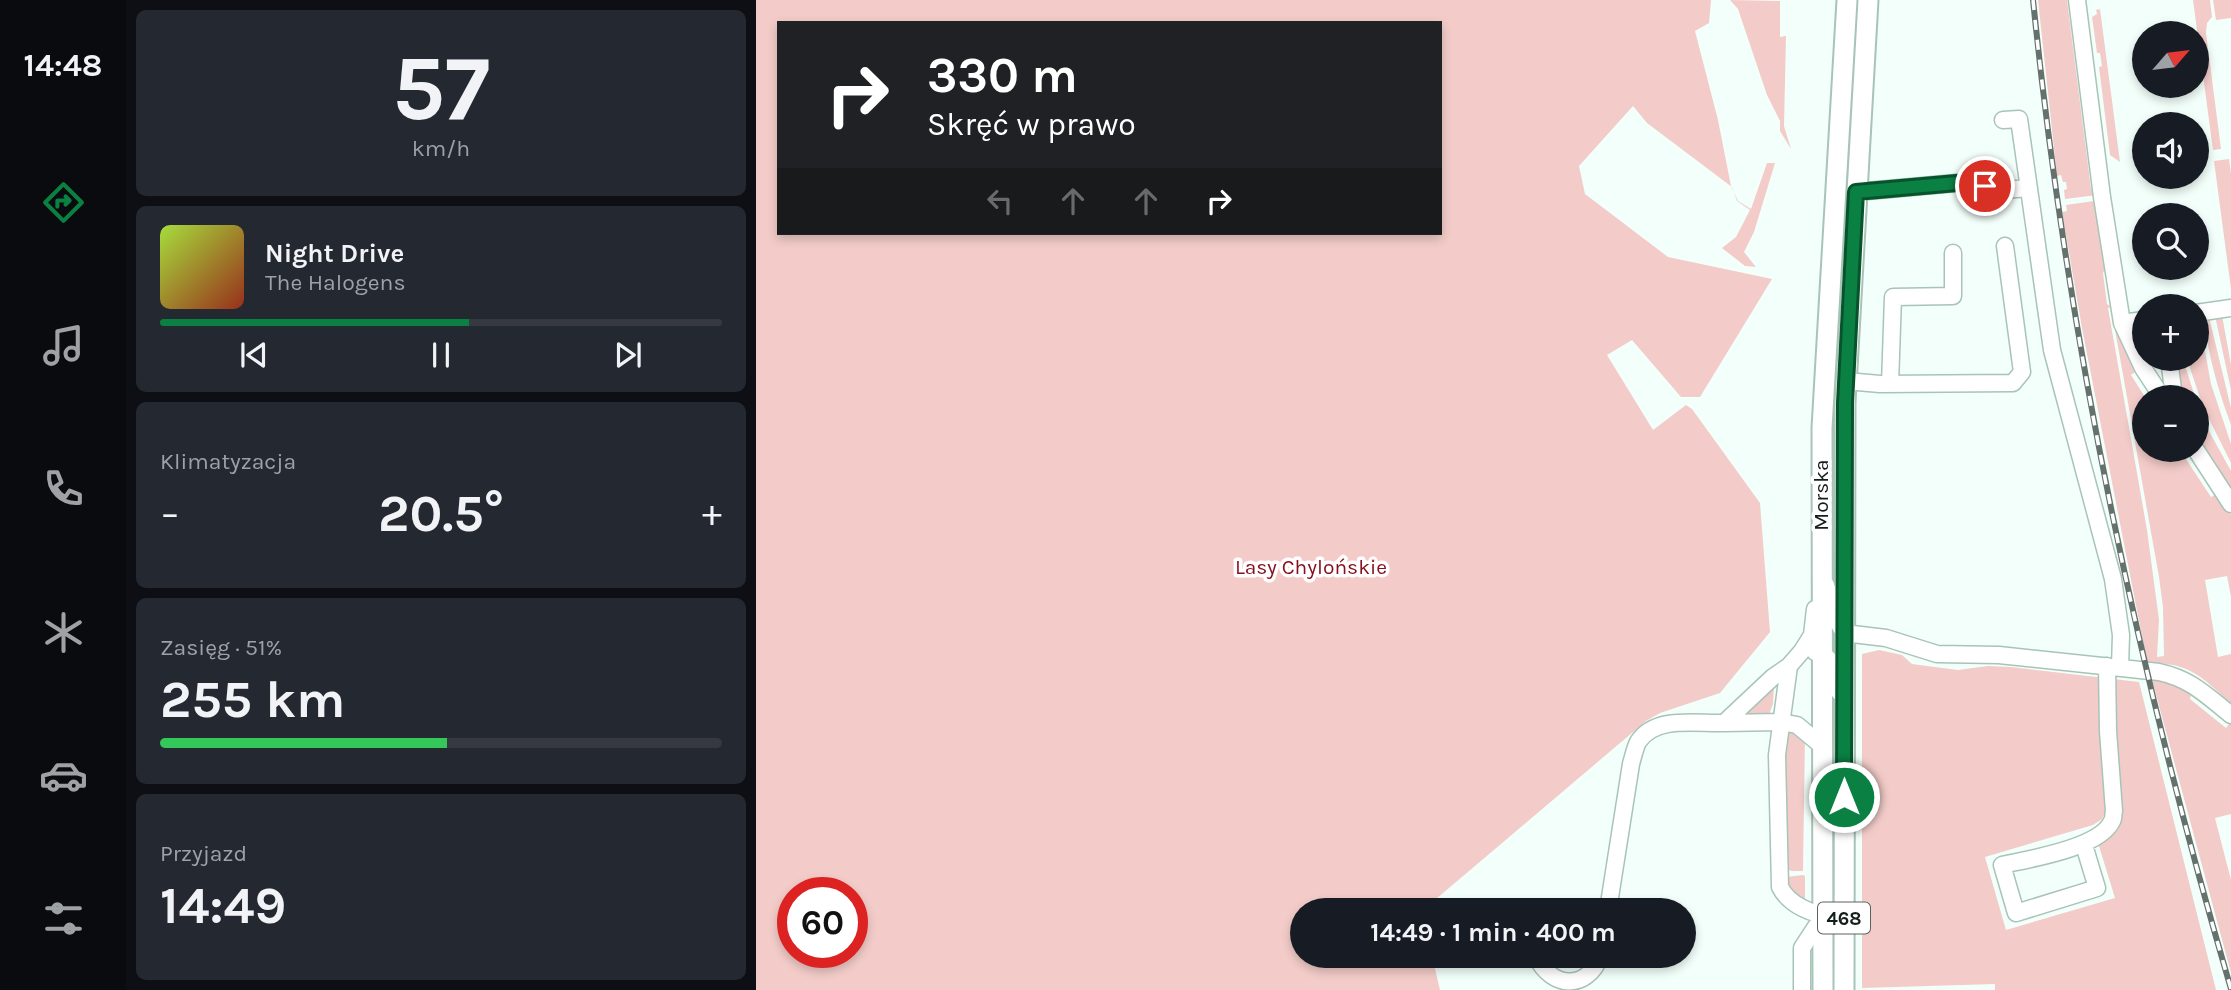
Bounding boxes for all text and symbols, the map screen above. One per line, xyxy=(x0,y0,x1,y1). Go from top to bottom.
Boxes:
north arrow xyxy=(2132,21,2208,98)
map controls xyxy=(2132,21,2209,462)
text: 57 xyxy=(392,36,490,142)
text: 14:48 xyxy=(24,47,102,84)
text: 330 m xyxy=(927,47,1078,104)
icon: right xyxy=(812,49,903,140)
text: Skręć w prawo xyxy=(927,106,1136,143)
button: sound xyxy=(2132,112,2209,189)
text: km/h xyxy=(412,135,470,162)
pin xyxy=(1955,156,2015,216)
icon: arrive xyxy=(1966,167,2004,205)
icon: directions xyxy=(39,178,88,227)
icon: left xyxy=(981,182,1019,220)
icon: ahead xyxy=(1054,182,1092,220)
icon: ahead xyxy=(1127,182,1165,220)
icon: right xyxy=(1200,182,1238,220)
button: search xyxy=(2132,203,2209,280)
text: Night Drive xyxy=(265,238,404,269)
text: The Halogens xyxy=(265,269,405,296)
button: + xyxy=(2132,294,2209,371)
icon: music xyxy=(39,321,88,370)
icon: previous xyxy=(235,336,273,374)
icon: pause xyxy=(422,336,460,374)
icon: next xyxy=(609,336,647,374)
button: − xyxy=(2132,385,2209,462)
text: Klimatyzacja xyxy=(160,448,296,475)
street label: Morska xyxy=(1809,459,1833,531)
icon: phone xyxy=(39,464,88,513)
text: 20.5° xyxy=(378,483,504,544)
text: − xyxy=(160,491,180,536)
text: + xyxy=(702,491,722,536)
park label: Lasy Chylońskie xyxy=(1235,555,1387,579)
icon: climate xyxy=(39,608,88,657)
text: Zasięg · 51% xyxy=(160,634,282,661)
text: 255 km xyxy=(160,669,345,730)
icon: car xyxy=(39,751,88,800)
position arrow xyxy=(1807,760,1881,834)
text: Przyjazd xyxy=(160,840,247,867)
text: 14:49 xyxy=(160,875,286,936)
speed limit sign: 60 xyxy=(777,877,868,968)
icon: filters xyxy=(39,894,88,943)
road number: 468 xyxy=(1818,902,1870,934)
text: 14:49 · 1 min · 400 m xyxy=(1370,917,1616,948)

